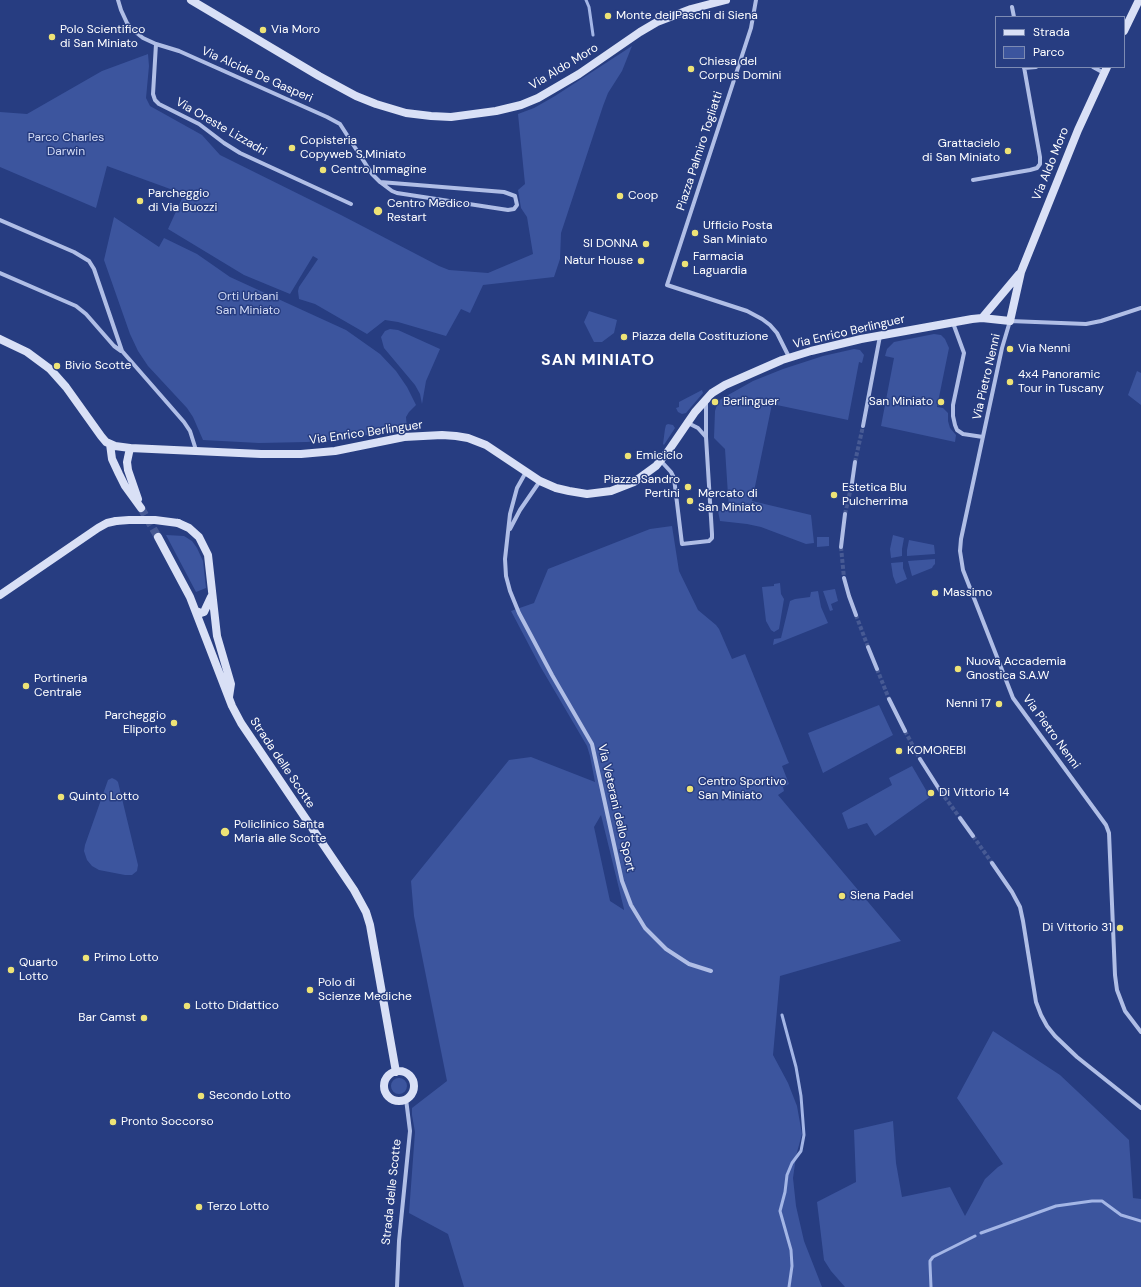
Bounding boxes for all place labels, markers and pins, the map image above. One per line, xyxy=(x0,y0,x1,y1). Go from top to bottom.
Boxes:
place label: Monte dei Paschi di Siena xyxy=(616,9,758,23)
marker: Monte dei Paschi di Siena xyxy=(603,11,613,21)
place label: Polo Scientifico di San Miniato xyxy=(60,23,145,51)
place label: Via Moro xyxy=(271,23,320,37)
marker: Via Moro xyxy=(258,25,268,35)
marker: Polo Scientifico di San Miniato xyxy=(47,32,57,42)
place label: Chiesa del Corpus Domini xyxy=(699,55,781,83)
marker: Chiesa del Corpus Domini xyxy=(686,64,696,74)
place label: Copisteria Copyweb S.Miniato xyxy=(300,134,406,162)
place label: Grattacielo di San Miniato xyxy=(922,137,1000,165)
marker: Copisteria Copyweb S.Miniato xyxy=(287,143,297,153)
marker: Grattacielo di San Miniato xyxy=(1003,146,1013,156)
place label: Centro Immagine xyxy=(331,163,427,177)
marker: Centro Immagine xyxy=(318,165,328,175)
place label: Parcheggio di Via Buozzi xyxy=(148,187,217,215)
place label: Coop xyxy=(628,189,658,203)
marker: Coop xyxy=(615,191,625,201)
marker: Parcheggio di Via Buozzi xyxy=(135,196,145,206)
place label: Centro Medico Restart xyxy=(387,197,470,225)
marker: Centro Medico Restart xyxy=(372,205,384,217)
place label: Ufficio Posta San Miniato xyxy=(703,219,772,247)
marker: Ufficio Posta San Miniato xyxy=(690,228,700,238)
place label: SI DONNA xyxy=(583,237,638,251)
marker: SI DONNA xyxy=(641,239,651,249)
place label: Farmacia Laguardia xyxy=(693,250,747,278)
place label: Natur House xyxy=(564,254,633,268)
marker: Natur House xyxy=(636,256,646,266)
marker: Farmacia Laguardia xyxy=(680,259,690,269)
place label: Piazza della Costituzione xyxy=(632,330,768,344)
marker: Piazza della Costituzione xyxy=(619,332,629,342)
place label: Via Nenni xyxy=(1018,342,1070,356)
marker: Via Nenni xyxy=(1005,344,1015,354)
place label: Bivio Scotte xyxy=(65,359,131,373)
marker: Bivio Scotte xyxy=(52,361,62,371)
place label: 4x4 Panoramic Tour in Tuscany xyxy=(1018,368,1104,396)
marker: 4x4 Panoramic Tour in Tuscany xyxy=(1005,377,1015,387)
place label: Berlinguer xyxy=(723,395,779,409)
place label: San Miniato xyxy=(869,395,933,409)
marker: Berlinguer xyxy=(710,397,720,407)
marker: San Miniato xyxy=(936,397,946,407)
place label: Emiciclo xyxy=(636,449,683,463)
marker: Emiciclo xyxy=(623,451,633,461)
place label: Piazza Sandro Pertini xyxy=(604,473,680,501)
place label: Estetica Blu Pulcherrima xyxy=(842,481,908,509)
marker: Piazza Sandro Pertini xyxy=(683,482,693,492)
place label: Mercato di San Miniato xyxy=(698,487,762,515)
marker: Estetica Blu Pulcherrima xyxy=(829,490,839,500)
marker: Mercato di San Miniato xyxy=(685,496,695,506)
place label: Massimo xyxy=(943,586,992,600)
marker: Massimo xyxy=(930,588,940,598)
place label: Nuova Accademia Gnostica S.A.W xyxy=(966,655,1066,683)
marker: Nuova Accademia Gnostica S.A.W xyxy=(953,664,963,674)
place label: Portineria Centrale xyxy=(34,672,87,700)
marker: Portineria Centrale xyxy=(21,681,31,691)
place label: Nenni 17 xyxy=(946,697,991,711)
marker: Nenni 17 xyxy=(994,699,1004,709)
place label: Parcheggio Eliporto xyxy=(105,709,166,737)
marker: Parcheggio Eliporto xyxy=(169,718,179,728)
place label: KOMOREBI xyxy=(907,744,966,758)
marker: KOMOREBI xyxy=(894,746,904,756)
place label: Centro Sportivo San Miniato xyxy=(698,775,786,803)
marker: Centro Sportivo San Miniato xyxy=(685,784,695,794)
place label: Di Vittorio 14 xyxy=(939,786,1009,800)
marker: Di Vittorio 14 xyxy=(926,788,936,798)
place label: Quinto Lotto xyxy=(69,790,139,804)
marker: Quinto Lotto xyxy=(56,792,66,802)
place label: Policlinico Santa Maria alle Scotte xyxy=(234,818,326,846)
marker: Policlinico Santa Maria alle Scotte xyxy=(219,826,231,838)
place label: Siena Padel xyxy=(850,889,913,903)
marker: Siena Padel xyxy=(837,891,847,901)
place label: Di Vittorio 31 xyxy=(1042,921,1112,935)
marker: Di Vittorio 31 xyxy=(1115,923,1125,933)
place label: Primo Lotto xyxy=(94,951,159,965)
marker: Primo Lotto xyxy=(81,953,91,963)
place label: Quarto Lotto xyxy=(19,956,58,984)
marker: Quarto Lotto xyxy=(6,965,16,975)
place label: Polo di Scienze Mediche xyxy=(318,976,412,1004)
marker: Polo di Scienze Mediche xyxy=(305,985,315,995)
place label: Lotto Didattico xyxy=(195,999,279,1013)
marker: Lotto Didattico xyxy=(182,1001,192,1011)
place label: Bar Camst xyxy=(78,1011,136,1025)
marker: Bar Camst xyxy=(139,1013,149,1023)
place label: Secondo Lotto xyxy=(209,1089,291,1103)
marker: Secondo Lotto xyxy=(196,1091,206,1101)
place label: Pronto Soccorso xyxy=(121,1115,214,1129)
marker: Pronto Soccorso xyxy=(108,1117,118,1127)
place label: Terzo Lotto xyxy=(207,1200,269,1214)
marker: Terzo Lotto xyxy=(194,1202,204,1212)

